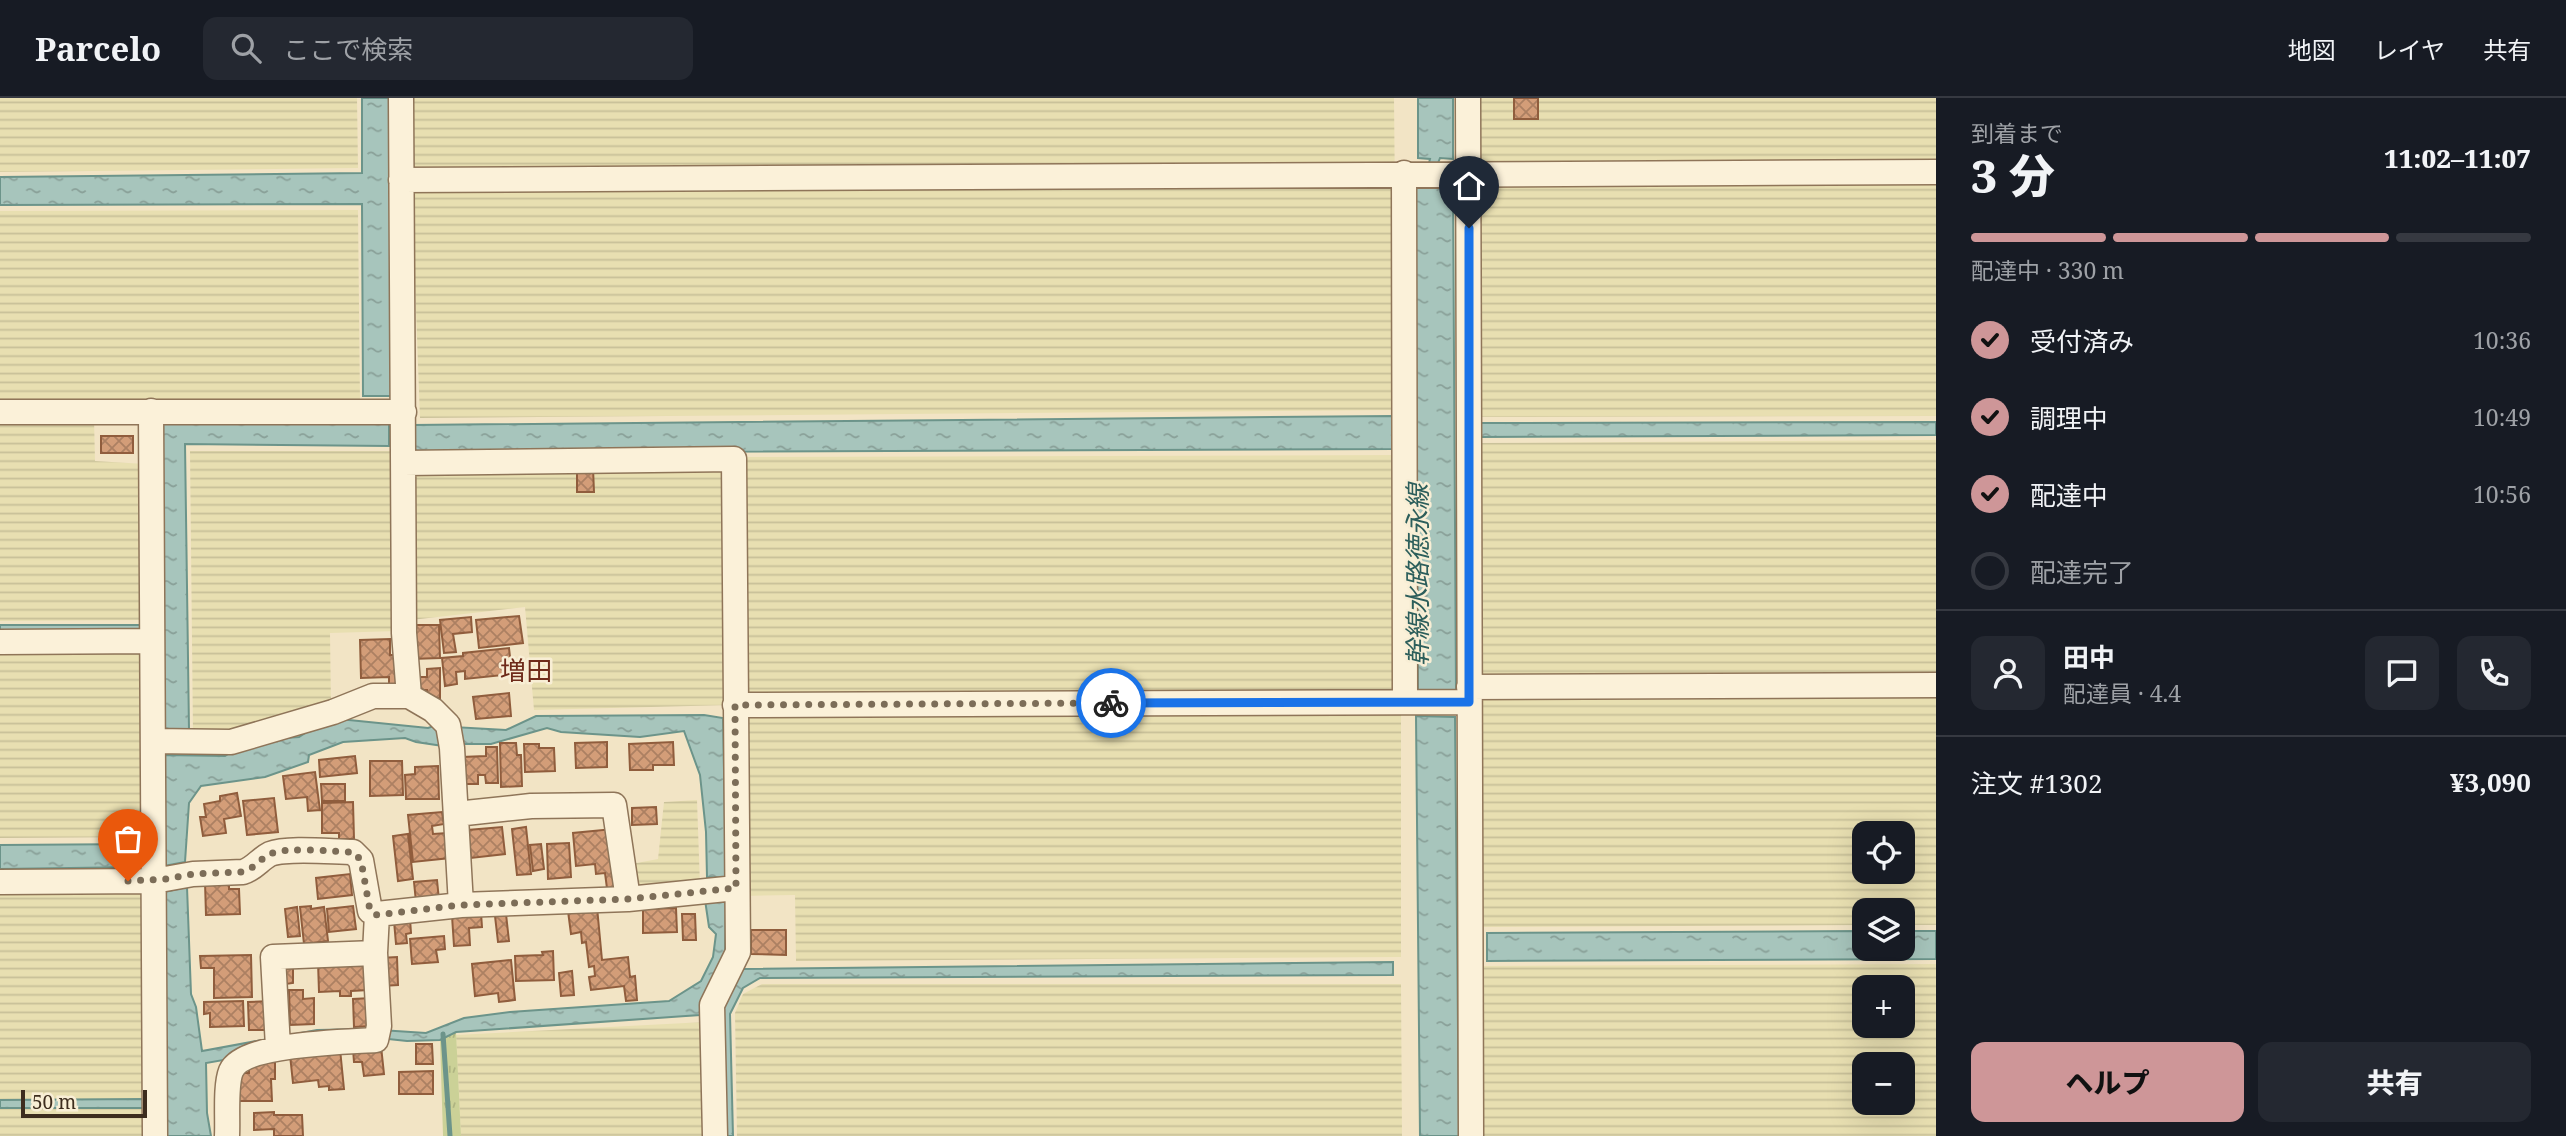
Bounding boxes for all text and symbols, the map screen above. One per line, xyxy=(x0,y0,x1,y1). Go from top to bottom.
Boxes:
search box xyxy=(203,17,693,80)
text: Parcelo xyxy=(35,26,161,71)
icon: search xyxy=(227,29,265,67)
text: ここで検索 xyxy=(283,31,413,67)
text: 地図 xyxy=(2288,33,2336,66)
text: レイヤ xyxy=(2374,33,2445,66)
text: 共有 xyxy=(2483,33,2531,66)
text: 到着まで xyxy=(1971,117,2063,149)
text: 11:02–11:07 xyxy=(2384,140,2531,176)
text: 3 分 xyxy=(1971,144,2055,206)
pin xyxy=(1439,156,1499,228)
icon: home xyxy=(1450,167,1488,205)
text: 配達中 · 330 m xyxy=(1971,254,2124,286)
icon: check xyxy=(1971,321,2009,359)
text: 受付済み xyxy=(2030,323,2134,359)
text: 10:36 xyxy=(2473,324,2531,356)
icon: check xyxy=(1971,398,2009,436)
text: 調理中 xyxy=(2030,400,2108,436)
text: 10:49 xyxy=(2473,401,2531,433)
icon: check xyxy=(1971,475,2009,513)
text: 配達中 xyxy=(2030,477,2108,513)
text: 10:56 xyxy=(2473,478,2531,510)
water label: 幹線水路徳永線 xyxy=(1399,481,1435,666)
text: 配達完了 xyxy=(2030,554,2134,590)
button: person xyxy=(1971,636,2045,710)
button: chat xyxy=(2365,636,2439,710)
button: phone xyxy=(2457,636,2531,710)
text: 田中 xyxy=(2063,639,2115,675)
district label: 増田 xyxy=(500,652,552,688)
courier xyxy=(1076,668,1146,738)
text: 配達員 · 4.4 xyxy=(2063,677,2181,709)
icon: bike xyxy=(1092,684,1130,722)
text: ¥3,090 xyxy=(2450,764,2531,800)
text: 注文 #1302 xyxy=(1971,765,2102,801)
pin xyxy=(98,809,158,881)
icon: bag xyxy=(109,820,147,858)
map controls xyxy=(1852,821,1915,1115)
button: locate xyxy=(1852,821,1915,884)
button: layers xyxy=(1852,898,1915,961)
button: + xyxy=(1852,975,1915,1038)
button: ヘルプ xyxy=(1971,1042,2244,1122)
button: 共有 xyxy=(2258,1042,2531,1122)
button: − xyxy=(1852,1052,1915,1115)
scale bar xyxy=(21,1087,147,1119)
text: 50 m xyxy=(32,1089,76,1115)

